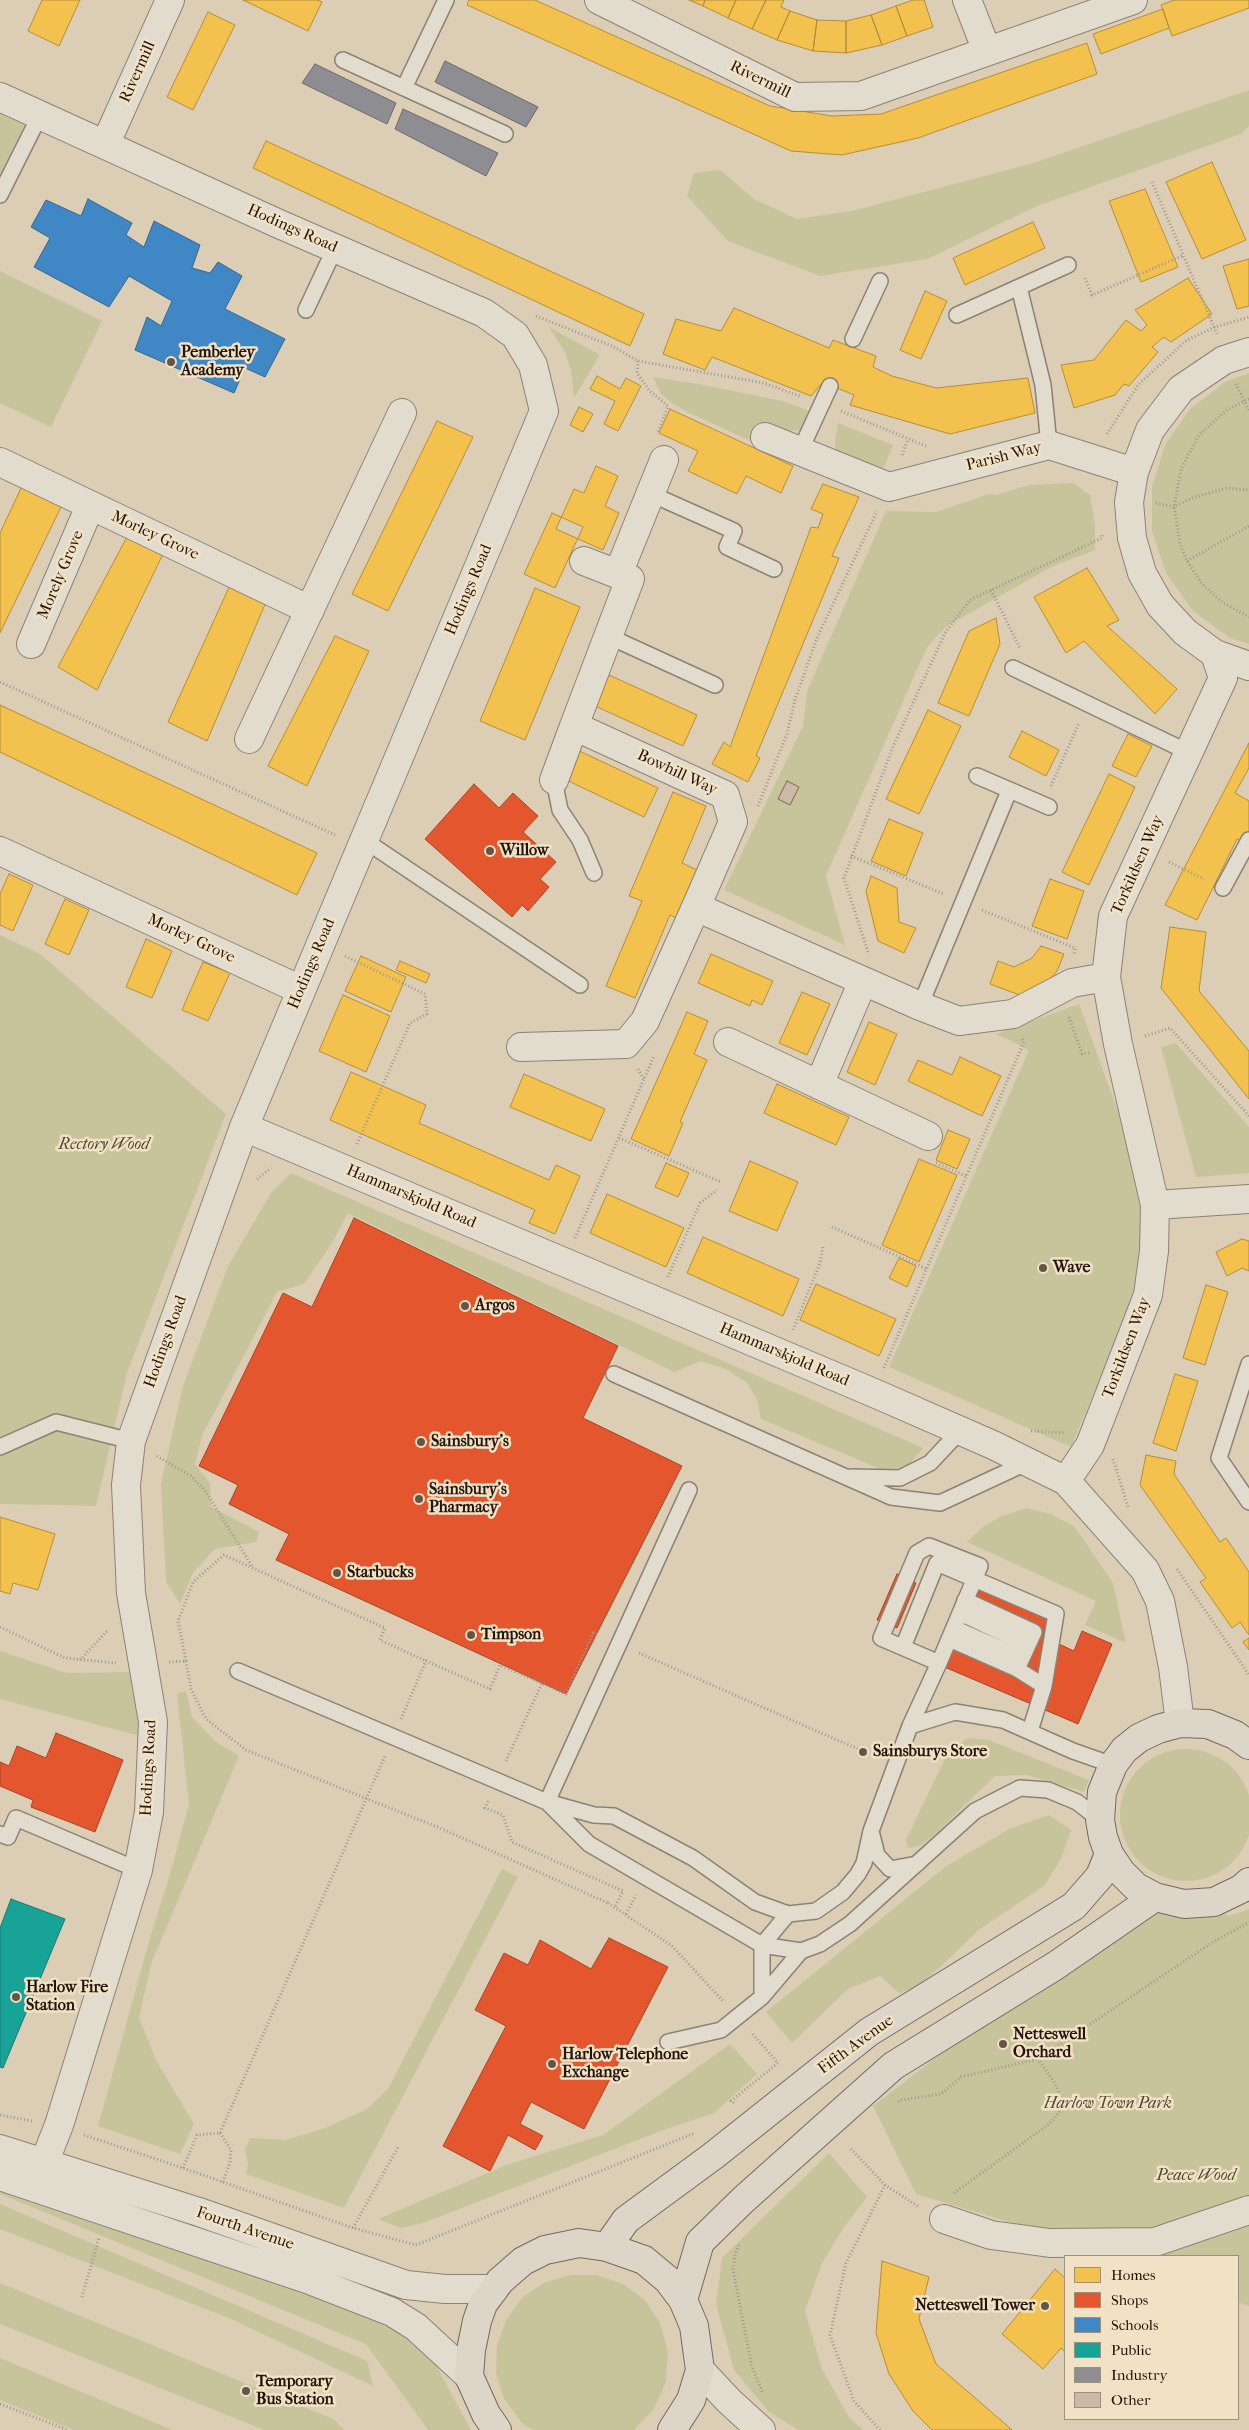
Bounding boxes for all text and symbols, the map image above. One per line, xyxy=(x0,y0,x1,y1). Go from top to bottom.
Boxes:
street label: Rivermill xyxy=(116,38,160,106)
street label: Rivermill xyxy=(726,57,794,103)
street label: Hodings Road xyxy=(244,201,340,257)
place label: Pemberley Academy xyxy=(181,343,255,381)
marker: Pemberley Academy xyxy=(165,356,177,368)
street label: Parish Way xyxy=(964,438,1044,476)
street label: Morley Grove xyxy=(108,507,202,565)
street label: Morely Grove xyxy=(34,528,88,622)
street label: Hodings Road xyxy=(441,542,497,638)
street label: Bowhill Way xyxy=(634,746,720,800)
street label: Torkildsen Way xyxy=(1108,812,1168,918)
place label: Willow xyxy=(500,841,549,861)
marker: Willow xyxy=(484,845,496,857)
street label: Morley Grove xyxy=(144,910,238,968)
street label: Hodings Road xyxy=(284,916,340,1012)
park label: Rectory Wood xyxy=(59,1135,149,1155)
street label: Hammarskjold Road xyxy=(343,1161,479,1233)
place label: Wave xyxy=(1053,1258,1090,1278)
marker: Wave xyxy=(1037,1262,1049,1274)
street label: Hodings Road xyxy=(140,1293,192,1391)
street label: Torkildsen Way xyxy=(1099,1295,1155,1401)
place label: Argos xyxy=(475,1296,515,1316)
marker: Argos xyxy=(459,1300,471,1312)
street label: Hammarskjold Road xyxy=(716,1319,852,1391)
place label: Sainsbury's xyxy=(431,1432,509,1452)
marker: Sainsbury's xyxy=(415,1436,427,1448)
place label: Sainsbury's Pharmacy xyxy=(429,1480,507,1518)
marker: Sainsbury's Pharmacy xyxy=(413,1493,425,1505)
place label: Starbucks xyxy=(347,1563,414,1583)
marker: Starbucks xyxy=(331,1567,343,1579)
place label: Timpson xyxy=(481,1625,541,1645)
marker: Timpson xyxy=(465,1629,477,1641)
street label: Hodings Road xyxy=(137,1719,161,1817)
place label: Sainsburys Store xyxy=(873,1742,987,1762)
marker: Sainsburys Store xyxy=(857,1746,869,1758)
place label: Harlow Fire Station xyxy=(26,1978,108,2016)
marker: Harlow Fire Station xyxy=(10,1991,22,2003)
street label: Fifth Avenue xyxy=(815,2011,897,2079)
place label: Netteswell Orchard xyxy=(1013,2025,1086,2063)
marker: Netteswell Orchard xyxy=(997,2038,1009,2050)
place label: Harlow Telephone Exchange xyxy=(562,2045,688,2083)
marker: Harlow Telephone Exchange xyxy=(546,2058,558,2070)
park label: Harlow Town Park xyxy=(1044,2094,1172,2114)
park label: Peace Wood xyxy=(1156,2166,1236,2186)
street label: Fourth Avenue xyxy=(194,2203,296,2255)
legend xyxy=(1064,2255,1239,2420)
text: Homes xyxy=(1111,2266,1156,2284)
text: Shops xyxy=(1111,2291,1148,2309)
place label: Netteswell Tower xyxy=(915,2296,1035,2316)
marker: Netteswell Tower xyxy=(1039,2300,1051,2312)
text: Schools xyxy=(1111,2316,1158,2334)
text: Public xyxy=(1111,2341,1151,2359)
text: Industry xyxy=(1111,2366,1167,2384)
place label: Temporary Bus Station xyxy=(256,2372,334,2410)
marker: Temporary Bus Station xyxy=(240,2385,252,2397)
text: Other xyxy=(1111,2391,1150,2409)

